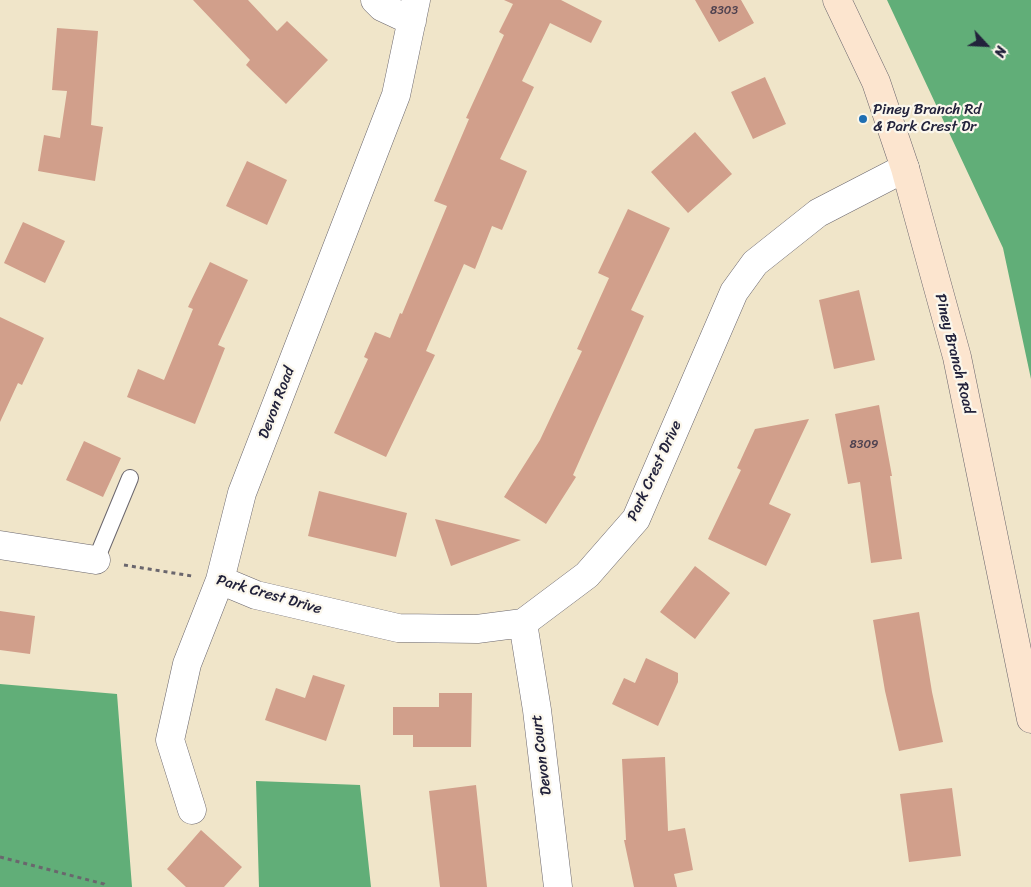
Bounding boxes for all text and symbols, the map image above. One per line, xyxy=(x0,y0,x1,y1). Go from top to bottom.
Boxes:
house number: 8303 xyxy=(710,4,738,18)
north arrow xyxy=(961,20,1011,70)
text: N xyxy=(987,42,1013,61)
place label: Piney Branch Rd & Park Crest Dr xyxy=(873,101,981,136)
marker: Piney Branch Rd & Park Crest Dr xyxy=(857,113,869,125)
street label: Piney Branch Road xyxy=(930,292,978,416)
street label: Devon Road xyxy=(255,365,299,441)
street label: Park Crest Drive xyxy=(624,418,686,524)
house number: 8309 xyxy=(850,438,878,452)
street label: Park Crest Drive xyxy=(214,571,324,619)
street label: Devon Court xyxy=(528,714,556,796)

